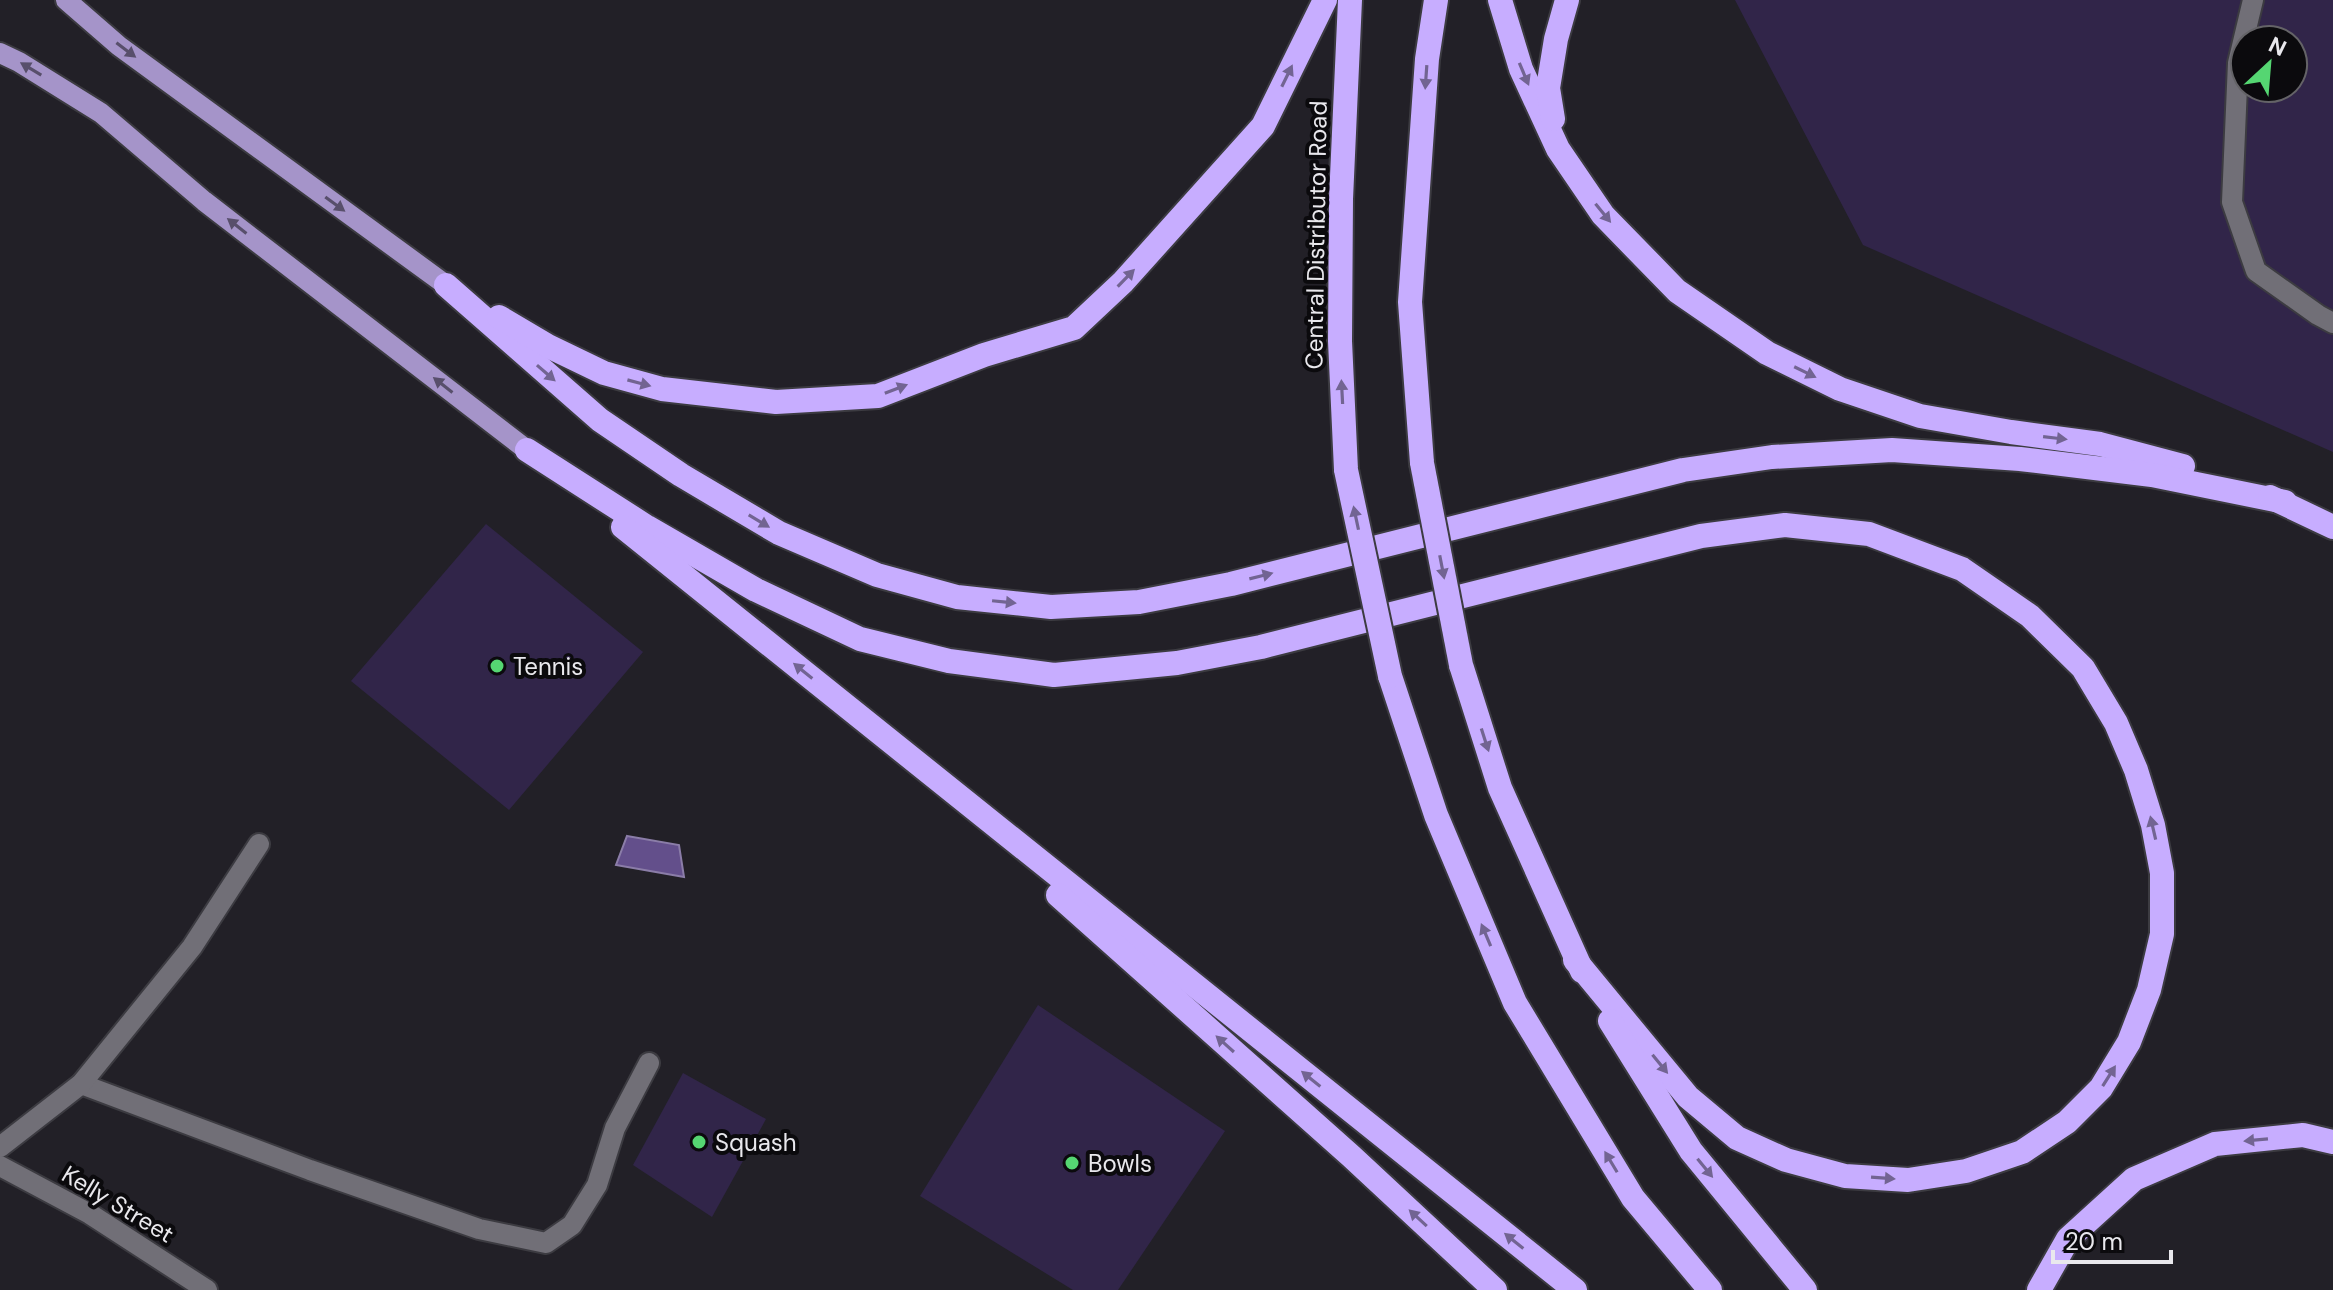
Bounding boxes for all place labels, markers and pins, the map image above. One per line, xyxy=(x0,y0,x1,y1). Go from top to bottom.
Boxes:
place label: Tennis xyxy=(513,651,583,682)
marker: Tennis xyxy=(488,657,506,675)
place label: Squash xyxy=(715,1127,797,1158)
marker: Squash xyxy=(690,1133,708,1151)
place label: Bowls xyxy=(1088,1148,1152,1179)
marker: Bowls xyxy=(1063,1154,1081,1172)

